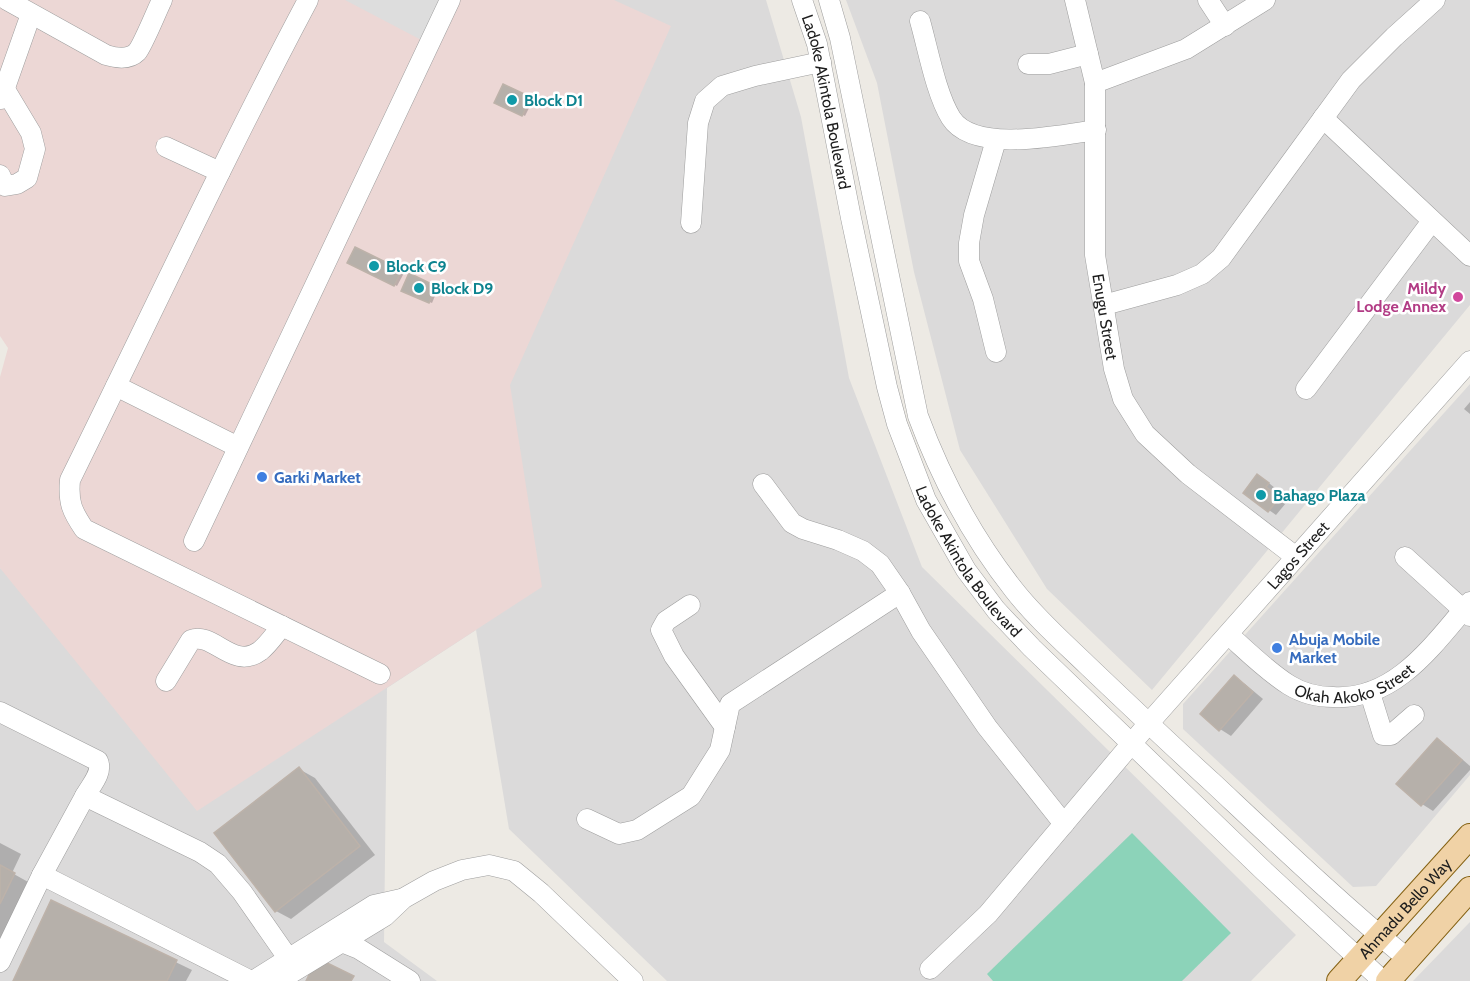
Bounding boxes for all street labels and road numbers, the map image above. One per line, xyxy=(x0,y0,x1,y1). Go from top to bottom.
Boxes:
street label: Ladoke Akintola Boulevard xyxy=(798,12,855,191)
street label: Enugu Street xyxy=(1089,272,1122,362)
street label: Ladoke Akintola Boulevard xyxy=(912,483,1026,641)
street label: Lagos Street xyxy=(1263,517,1333,593)
street label: Okah Akoko Street xyxy=(1292,659,1418,707)
street label: Ahmadu Bello Way xyxy=(1354,854,1455,962)

